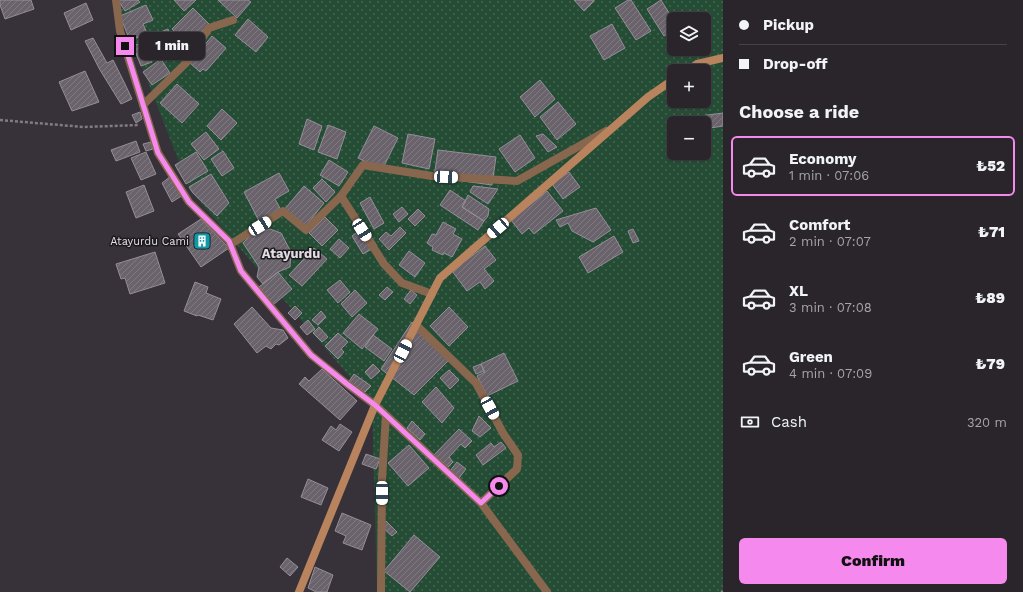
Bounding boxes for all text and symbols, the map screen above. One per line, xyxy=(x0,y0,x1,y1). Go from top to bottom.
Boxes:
map controls xyxy=(667,12,711,160)
button: layers xyxy=(667,12,711,56)
text: Pickup xyxy=(763,16,814,34)
callout: 1 min xyxy=(139,32,205,60)
route end xyxy=(116,37,134,55)
text: 1 min xyxy=(155,38,189,53)
text: Drop-off xyxy=(763,55,828,73)
button: + xyxy=(667,64,711,108)
text: Choose a ride xyxy=(739,101,859,122)
button: − xyxy=(667,116,711,160)
icon: car xyxy=(741,148,777,184)
text: Economy xyxy=(789,150,856,168)
text: ₺52 xyxy=(976,157,1005,175)
text: 1 min · 07:06 xyxy=(789,168,869,183)
car xyxy=(434,170,458,184)
icon: car xyxy=(741,214,777,250)
car xyxy=(247,215,273,237)
car xyxy=(485,216,511,240)
text: Comfort xyxy=(789,216,850,234)
car xyxy=(350,217,374,243)
text: ₺71 xyxy=(978,223,1005,241)
building icon: Atayurdu Cami xyxy=(192,231,212,251)
text: 2 min · 07:07 xyxy=(789,234,871,249)
place label: Atayurdu Cami xyxy=(110,235,189,248)
district label: Atayurdu xyxy=(262,246,320,261)
icon: car xyxy=(741,280,777,316)
text: XL xyxy=(789,282,808,300)
text: ₺89 xyxy=(975,289,1005,307)
text: 3 min · 07:08 xyxy=(789,300,872,315)
car xyxy=(392,338,414,364)
icon: car xyxy=(741,346,777,382)
text: Green xyxy=(789,348,833,366)
text: ₺79 xyxy=(975,355,1005,373)
text: 4 min · 07:09 xyxy=(789,366,872,381)
car xyxy=(479,395,501,421)
icon: cash xyxy=(739,411,761,433)
text: Cash xyxy=(771,413,807,431)
text: 320 m xyxy=(967,415,1007,430)
route start xyxy=(490,477,508,495)
car xyxy=(376,481,388,505)
button: Confirm xyxy=(739,538,1007,584)

